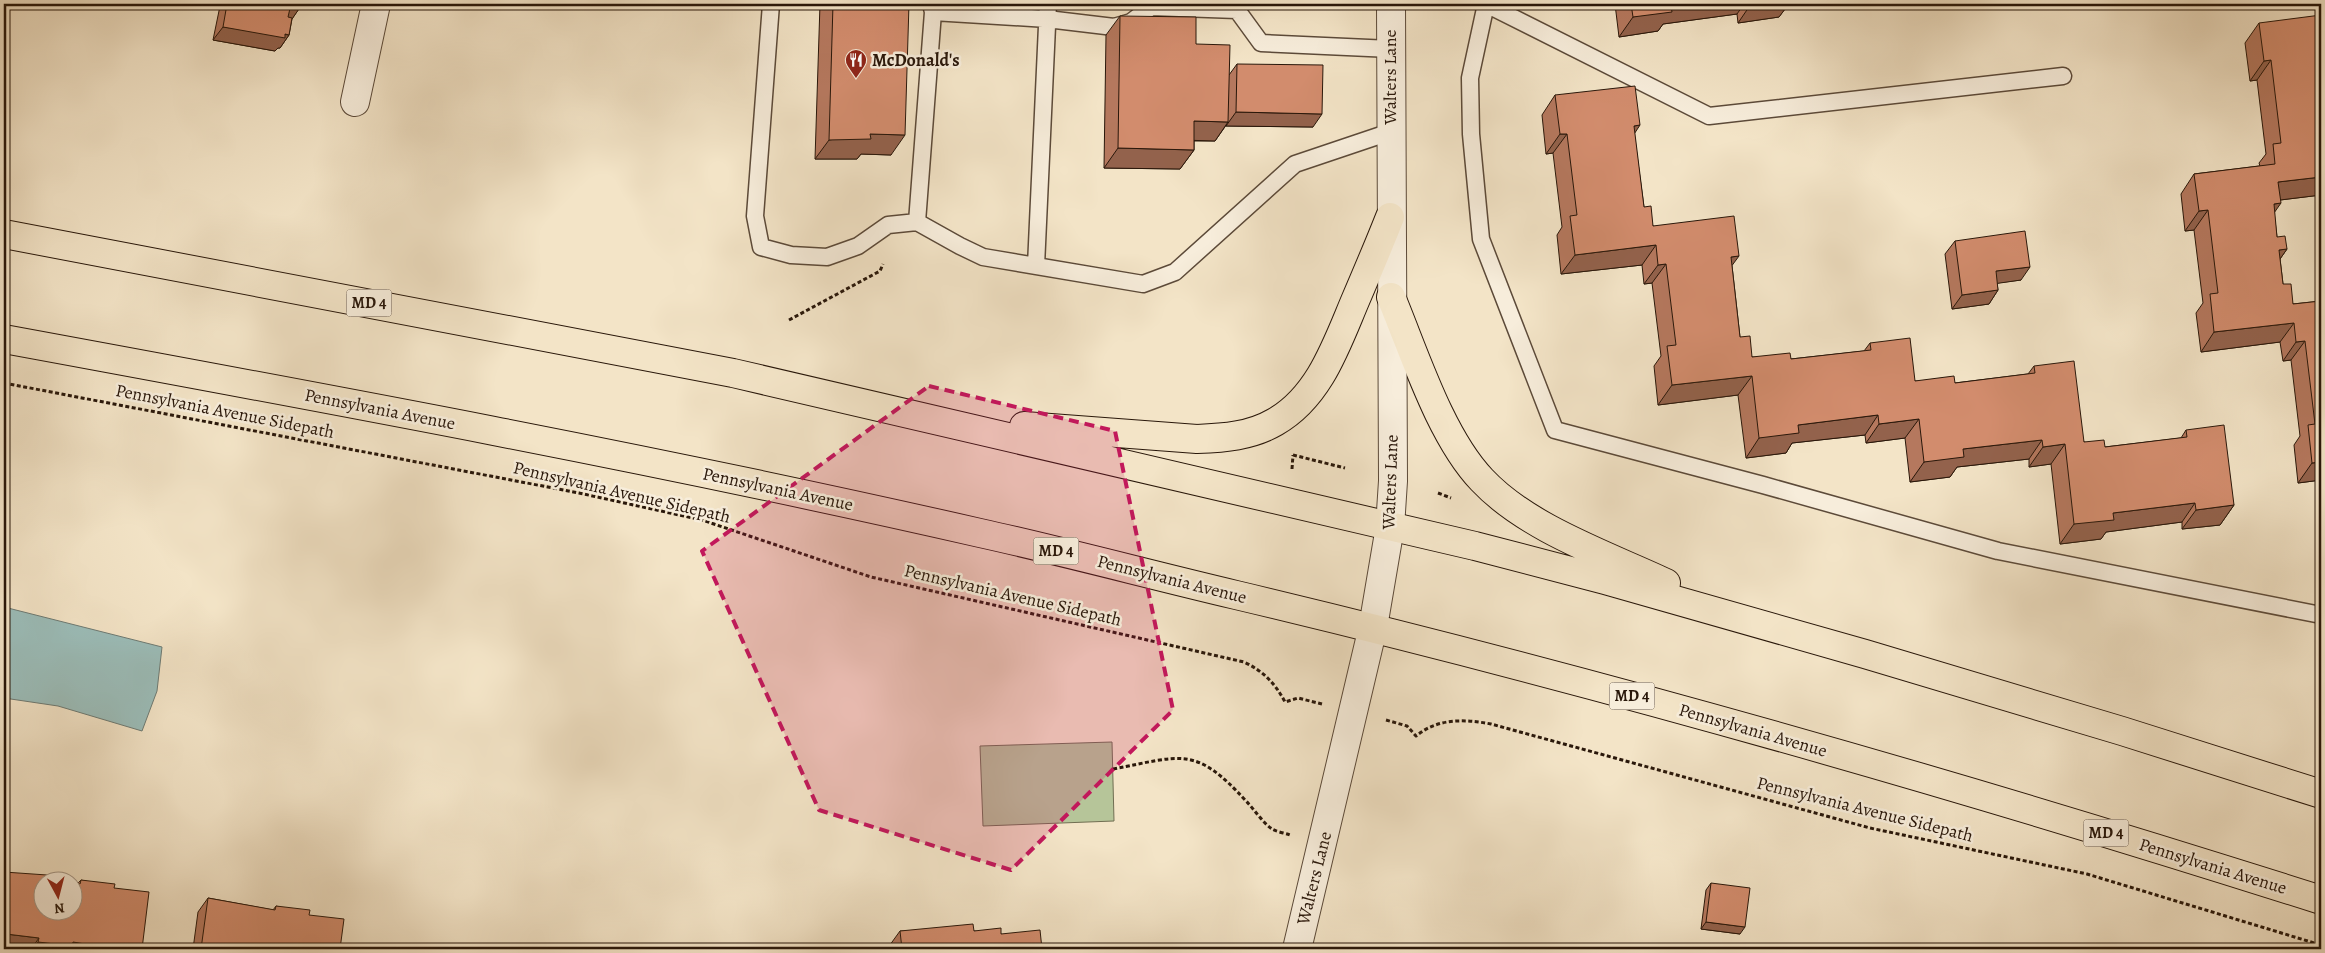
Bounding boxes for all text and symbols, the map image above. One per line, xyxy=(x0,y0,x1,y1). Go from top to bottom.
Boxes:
street label: Walters Lane xyxy=(1378,29,1402,126)
restaurant icon: McDonald's xyxy=(844,48,868,79)
place label: McDonald's xyxy=(872,48,960,72)
road number: MD 4 xyxy=(346,290,392,316)
street label: Pennsylvania Avenue Sidepath xyxy=(114,378,337,444)
street label: Pennsylvania Avenue xyxy=(303,383,457,435)
street label: Walters Lane xyxy=(1376,434,1404,531)
street label: Pennsylvania Avenue Sidepath xyxy=(511,455,733,529)
street label: Pennsylvania Avenue xyxy=(701,461,855,517)
road number: MD 4 xyxy=(1034,538,1078,564)
street label: Pennsylvania Avenue xyxy=(1095,549,1249,609)
street label: Pennsylvania Avenue Sidepath xyxy=(902,558,1124,632)
road number: MD 4 xyxy=(1610,682,1654,709)
street label: Pennsylvania Avenue xyxy=(1676,697,1830,763)
street label: Pennsylvania Avenue Sidepath xyxy=(1754,770,1976,848)
road number: MD 4 xyxy=(2084,820,2128,846)
street label: Walters Lane xyxy=(1291,829,1337,928)
street label: Pennsylvania Avenue xyxy=(2136,832,2290,900)
north arrow xyxy=(32,870,82,920)
text: N xyxy=(53,898,66,918)

